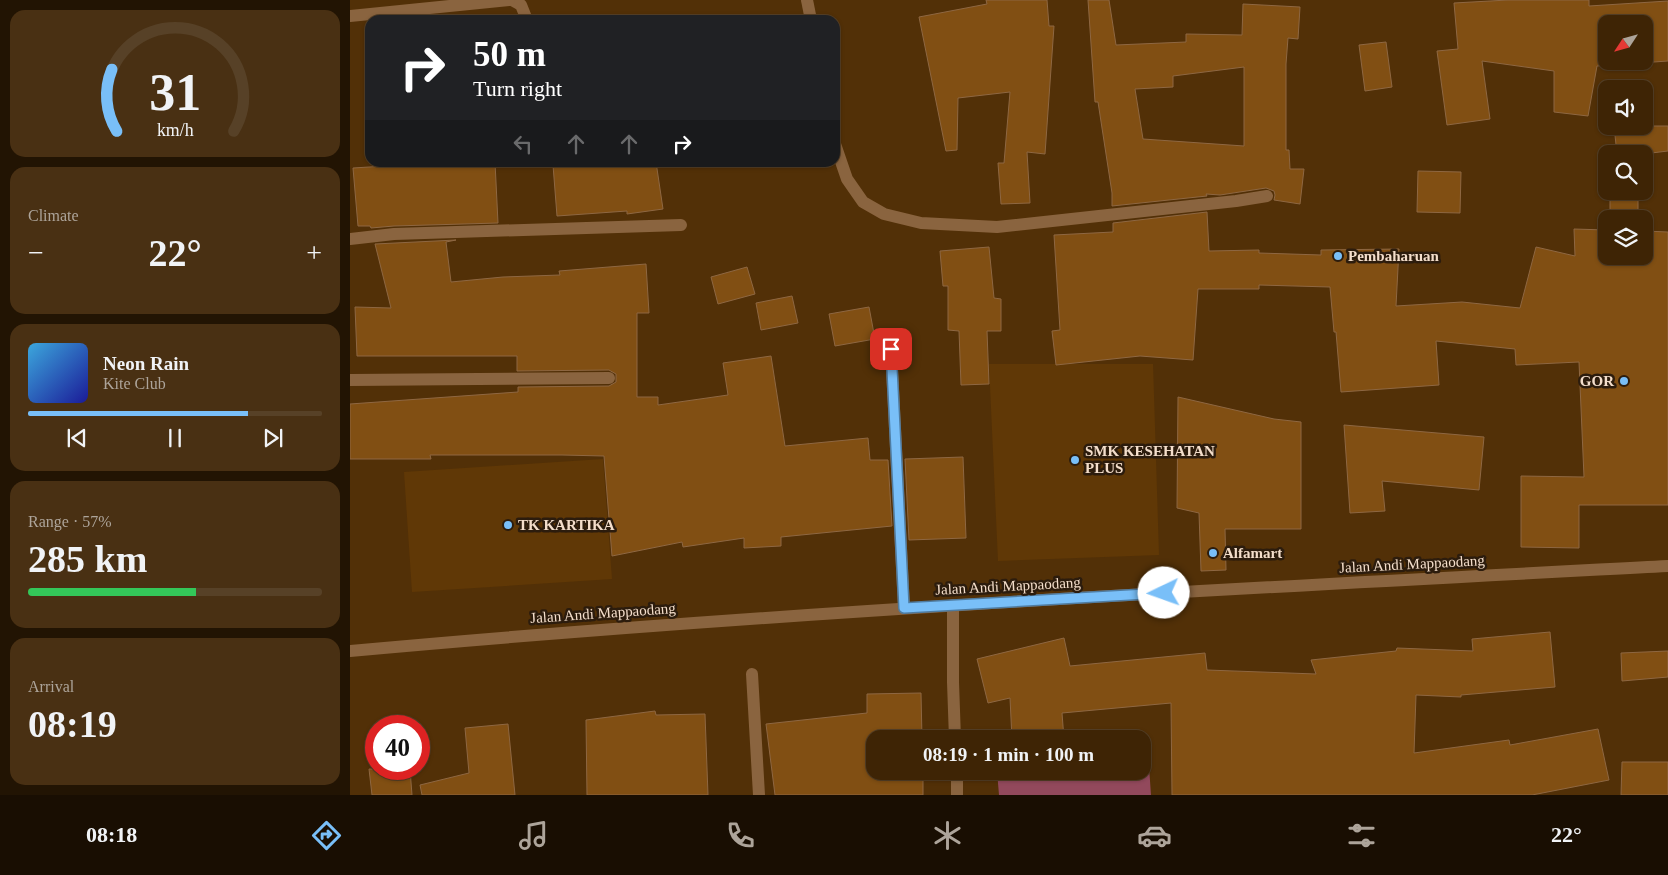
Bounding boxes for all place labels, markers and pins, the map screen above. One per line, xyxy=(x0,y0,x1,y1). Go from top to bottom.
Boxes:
place label: Pembaharuan xyxy=(1348,248,1440,264)
marker: Pembaharuan xyxy=(1332,250,1344,262)
pin xyxy=(870,328,912,370)
place label: GOR xyxy=(1580,373,1614,389)
marker: GOR xyxy=(1618,375,1630,387)
place label: SMK KESEHATAN PLUS xyxy=(1085,443,1215,476)
marker: SMK KESEHATAN PLUS xyxy=(1069,454,1081,466)
place label: TK KARTIKA xyxy=(518,517,615,533)
marker: TK KARTIKA xyxy=(502,519,514,531)
place label: Alfamart xyxy=(1223,545,1282,561)
marker: Alfamart xyxy=(1207,547,1219,559)

